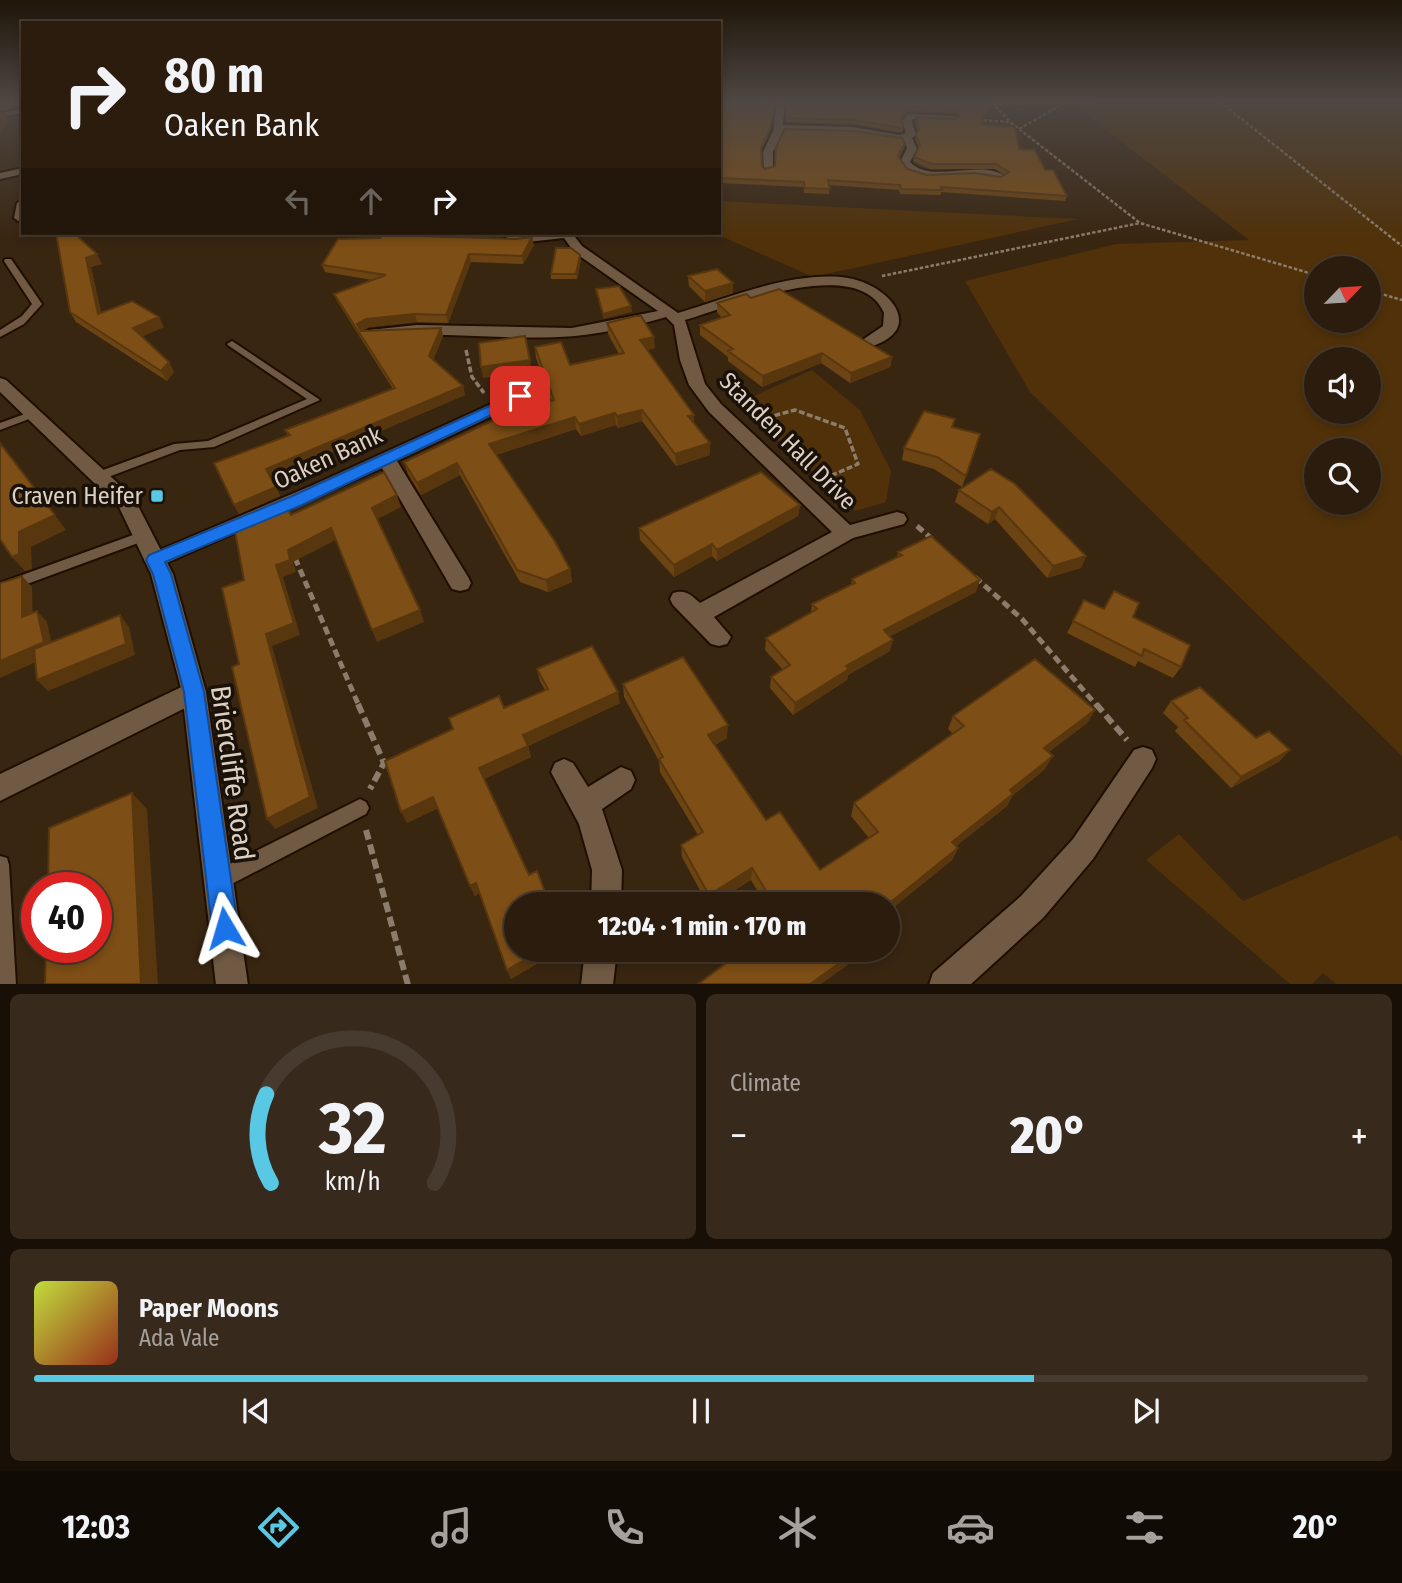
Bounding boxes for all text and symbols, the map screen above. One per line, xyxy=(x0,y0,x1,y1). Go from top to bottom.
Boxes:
text: 80 m xyxy=(164,46,264,105)
icon: right xyxy=(49,49,140,140)
text: Oaken Bank xyxy=(164,106,319,144)
icon: left xyxy=(279,182,317,220)
icon: ahead xyxy=(352,182,390,220)
icon: right xyxy=(425,182,463,220)
north arrow xyxy=(1304,256,1381,332)
map controls xyxy=(1304,256,1381,515)
button: sound xyxy=(1304,347,1381,424)
pin xyxy=(490,366,550,426)
street label: Standen Hall Drive xyxy=(714,367,862,515)
icon: arrive xyxy=(501,377,539,415)
street label: Oaken Bank xyxy=(269,420,387,495)
button: search xyxy=(1304,438,1381,515)
place label: Craven Heifer xyxy=(12,482,144,510)
marker: Craven Heifer xyxy=(149,488,165,504)
street label: Briercliffe Road xyxy=(204,683,261,863)
speed limit sign: 40 xyxy=(21,872,112,963)
position arrow xyxy=(188,891,262,965)
text: 12:04 · 1 min · 170 m xyxy=(598,911,806,942)
text: Climate xyxy=(730,1069,801,1097)
text: 32 xyxy=(318,1085,387,1172)
text: 20° xyxy=(1010,1104,1088,1167)
text: − xyxy=(730,1113,747,1159)
text: + xyxy=(1351,1113,1368,1159)
text: km/h xyxy=(325,1166,381,1196)
text: Paper Moons xyxy=(139,1293,279,1324)
text: Ada Vale xyxy=(139,1324,219,1352)
icon: previous xyxy=(237,1392,275,1430)
icon: pause xyxy=(682,1392,720,1430)
icon: next xyxy=(1127,1392,1165,1430)
icon: directions xyxy=(254,1503,303,1552)
icon: music xyxy=(427,1503,476,1552)
icon: phone xyxy=(600,1503,649,1552)
icon: climate xyxy=(773,1503,822,1552)
icon: car xyxy=(946,1503,995,1552)
icon: filters xyxy=(1120,1503,1169,1552)
text: 12:03 xyxy=(62,1508,130,1546)
text: 20° xyxy=(1293,1508,1340,1546)

